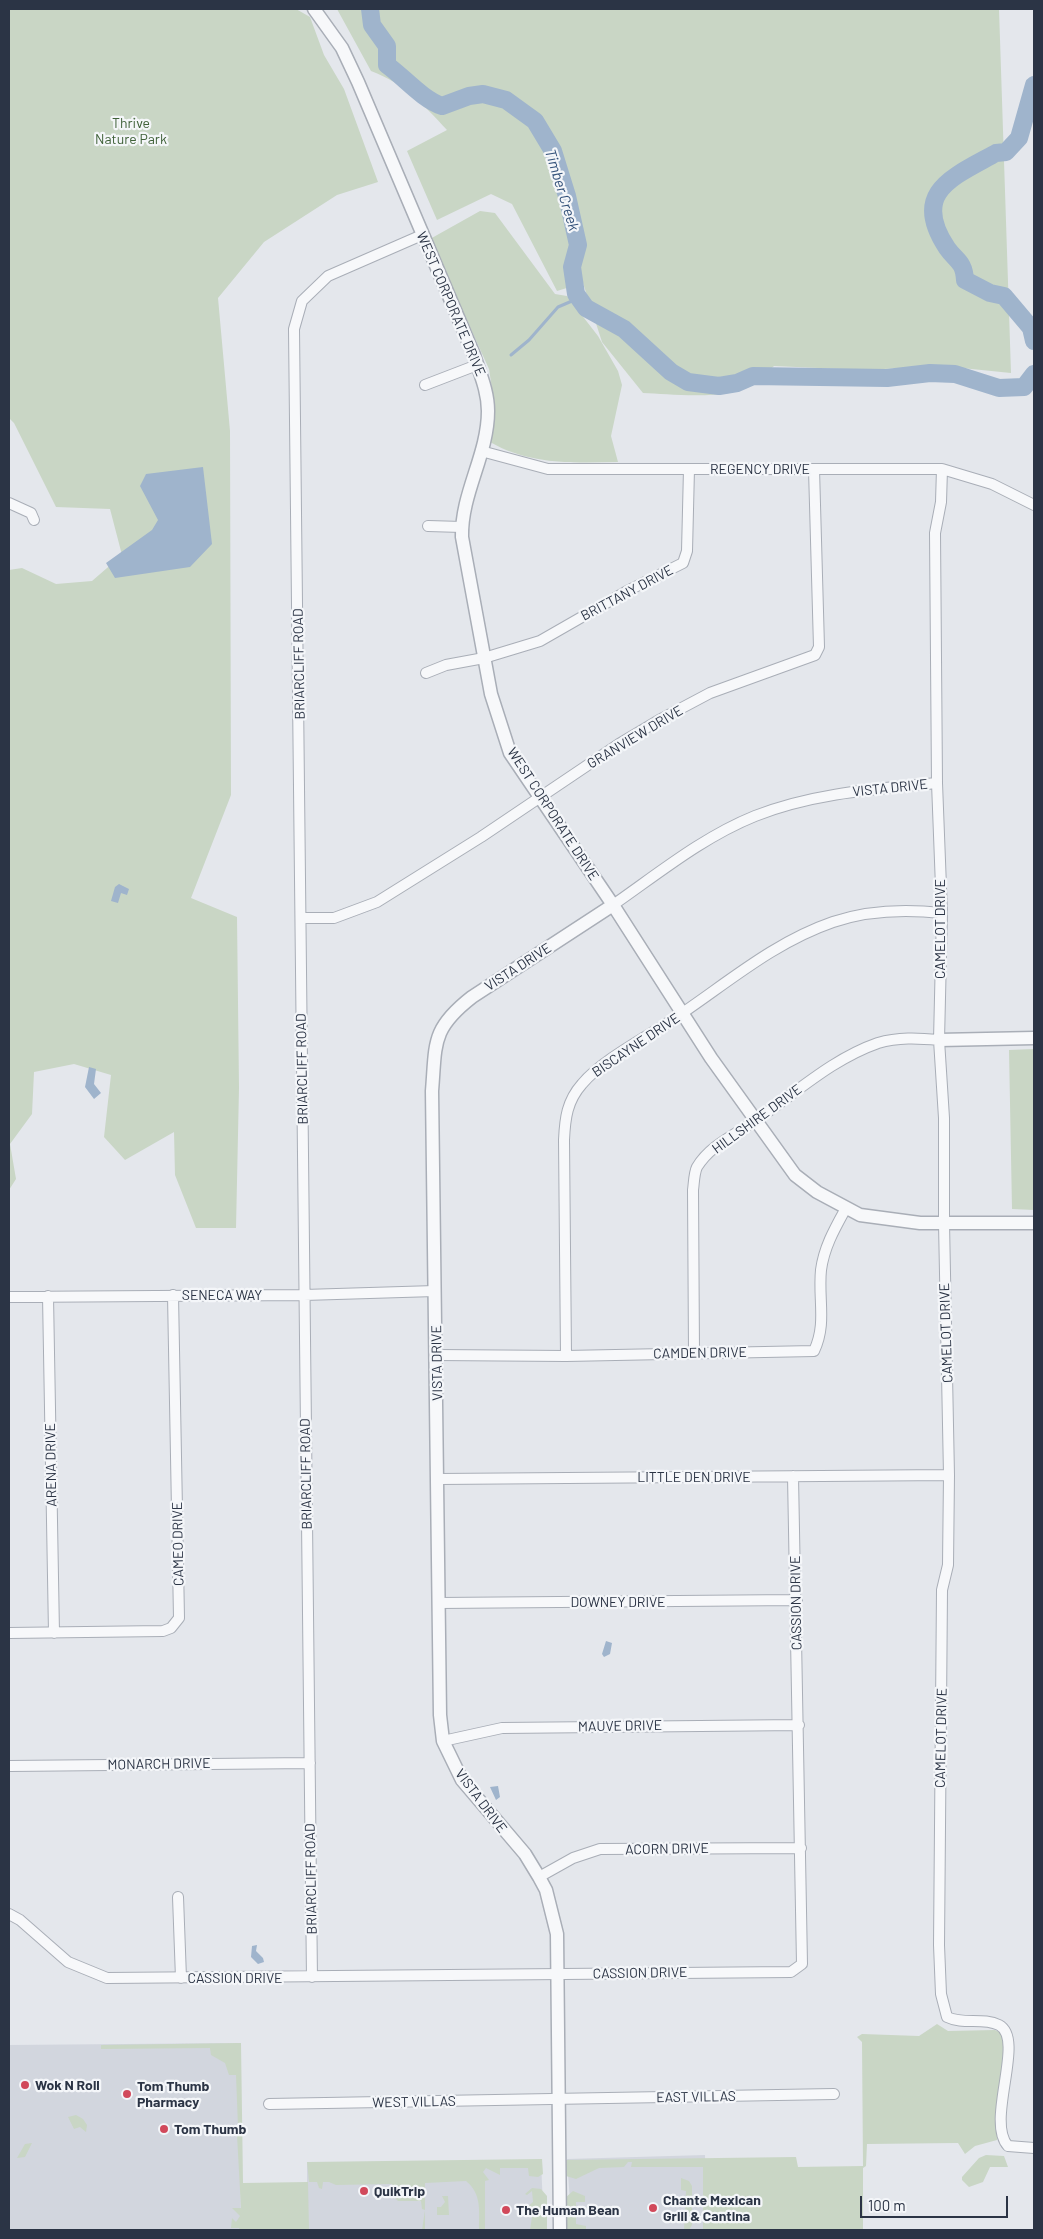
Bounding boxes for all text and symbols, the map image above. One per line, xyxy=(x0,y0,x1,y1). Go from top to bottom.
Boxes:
park label: Thrive Nature Park xyxy=(95,115,167,148)
water label: Timber Creek xyxy=(541,147,583,233)
street label: WEST CORPORATE DRIVE xyxy=(413,229,489,379)
street label: REGENCY DRIVE xyxy=(710,461,810,477)
street label: BRITTANY DRIVE xyxy=(578,562,676,624)
street label: BRIARCLIFF ROAD xyxy=(290,608,308,720)
street label: GRANVIEW DRIVE xyxy=(584,702,686,772)
street label: WEST CORPORATE DRIVE xyxy=(504,744,602,884)
street label: VISTA DRIVE xyxy=(852,776,928,800)
street label: CAMELOT DRIVE xyxy=(932,879,948,979)
street label: VISTA DRIVE xyxy=(482,939,554,995)
street label: BISCAYNE DRIVE xyxy=(589,1009,683,1081)
street label: BRIARCLIFF ROAD xyxy=(293,1013,311,1125)
street label: HILLSHIRE DRIVE xyxy=(709,1081,805,1157)
street label: CAMELOT DRIVE xyxy=(936,1283,956,1383)
street label: SENECA WAY xyxy=(182,1287,262,1303)
street label: VISTA DRIVE xyxy=(428,1325,446,1401)
street label: CAMDEN DRIVE xyxy=(653,1344,747,1362)
street label: BRIARCLIFF ROAD xyxy=(297,1418,315,1530)
street label: ARENA DRIVE xyxy=(42,1423,60,1507)
street label: LITTLE DEN DRIVE xyxy=(637,1469,751,1485)
street label: CAMEO DRIVE xyxy=(169,1502,187,1586)
street label: CASSION DRIVE xyxy=(787,1555,805,1651)
street label: DOWNEY DRIVE xyxy=(570,1594,666,1610)
street label: CAMELOT DRIVE xyxy=(932,1688,950,1788)
street label: MAUVE DRIVE xyxy=(578,1717,662,1735)
street label: MONARCH DRIVE xyxy=(107,1755,211,1773)
street label: VISTA DRIVE xyxy=(452,1766,510,1836)
street label: BRIARCLIFF ROAD xyxy=(302,1823,320,1935)
street label: ACORN DRIVE xyxy=(625,1840,709,1858)
street label: CASSION DRIVE xyxy=(592,1964,688,1982)
street label: CASSION DRIVE xyxy=(188,1970,282,1986)
place label: Wok N Roll xyxy=(35,2077,100,2093)
place label: Tom Thumb Pharmacy xyxy=(137,2078,209,2110)
marker: Wok N Roll xyxy=(19,2079,31,2091)
marker: Tom Thumb Pharmacy xyxy=(121,2088,133,2100)
street label: EAST VILLAS xyxy=(656,2088,736,2106)
street label: WEST VILLAS xyxy=(372,2093,456,2111)
place label: Tom Thumb xyxy=(174,2121,246,2137)
marker: Tom Thumb xyxy=(158,2123,170,2135)
place label: QuikTrip xyxy=(374,2183,425,2199)
marker: QuikTrip xyxy=(358,2185,370,2197)
scale bar xyxy=(863,2186,1010,2218)
place label: Chante Mexican Grill & Cantina xyxy=(663,2192,761,2224)
text: 100 m xyxy=(868,2196,906,2214)
place label: The Human Bean xyxy=(516,2202,620,2218)
marker: Chante Mexican Grill & Cantina xyxy=(647,2202,659,2214)
marker: The Human Bean xyxy=(500,2204,512,2216)

